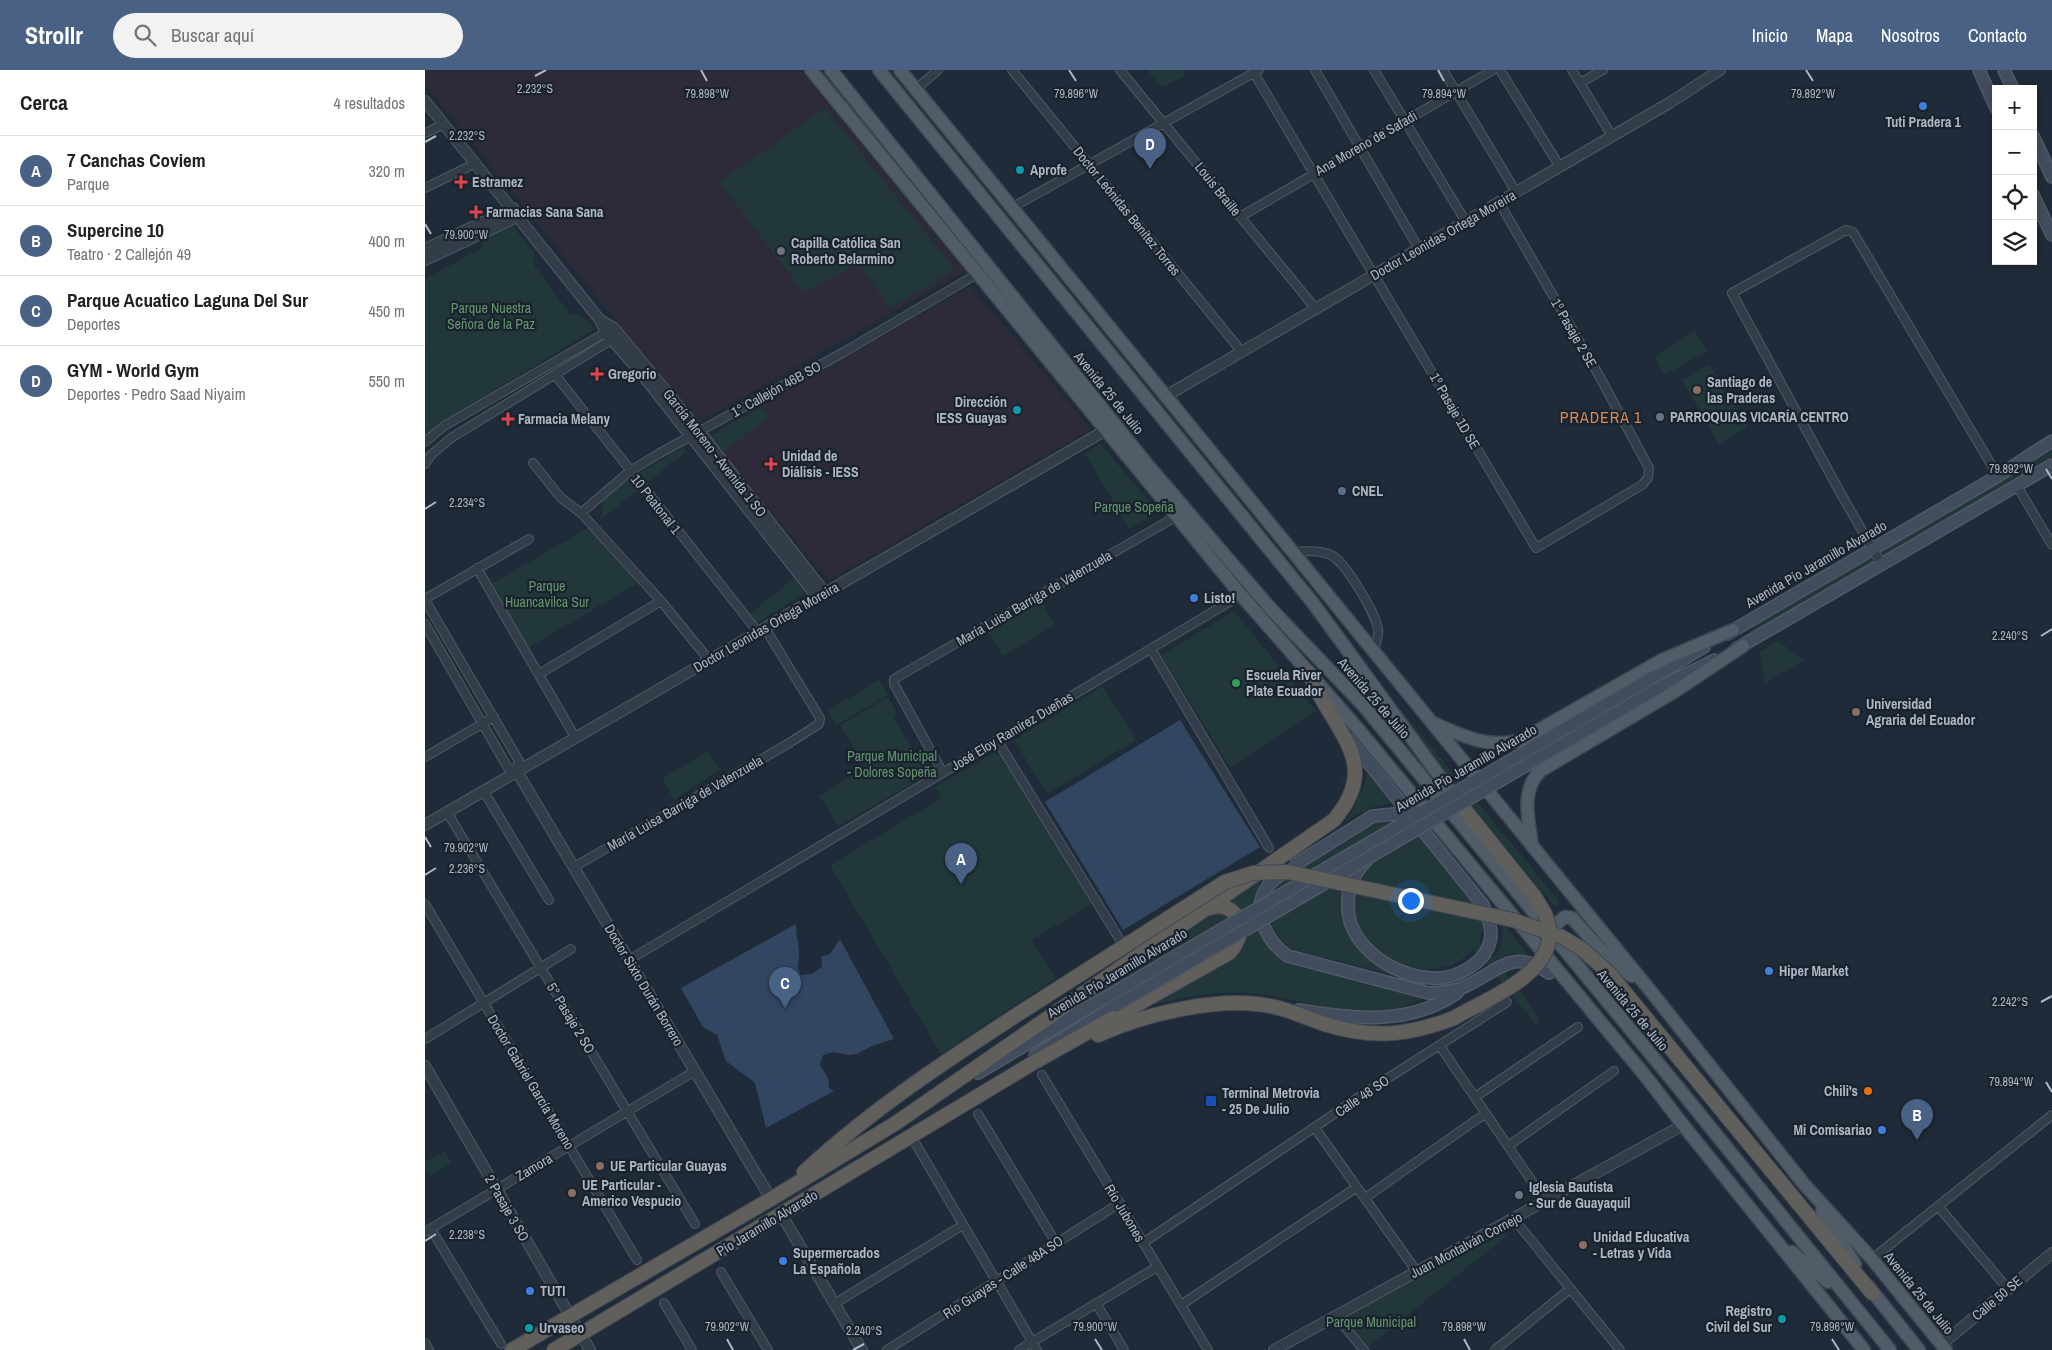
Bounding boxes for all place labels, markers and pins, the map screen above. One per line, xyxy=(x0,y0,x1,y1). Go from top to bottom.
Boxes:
marker: Tuti Pradera 1 xyxy=(1917,100,1929,112)
place label: Tuti Pradera 1 xyxy=(1885,113,1961,131)
pin: D xyxy=(1134,128,1166,169)
place label: Aprofe xyxy=(1030,161,1067,179)
marker: Aprofe xyxy=(1014,164,1026,176)
place label: Estramez xyxy=(472,173,523,191)
marker: Estramez xyxy=(454,175,468,189)
place label: Farmacias Sana Sana xyxy=(486,203,604,221)
marker: Farmacias Sana Sana xyxy=(470,206,482,218)
place label: Capilla Católica San Roberto Belarmino xyxy=(791,234,901,268)
marker: Capilla Católica San Roberto Belarmino xyxy=(775,245,787,257)
place label: Gregorio xyxy=(608,365,656,383)
marker: Gregorio xyxy=(590,367,604,381)
place label: Santiago de las Praderas xyxy=(1707,373,1775,407)
marker: Santiago de las Praderas xyxy=(1691,384,1703,396)
place label: Dirección IESS Guayas xyxy=(936,393,1007,427)
marker: Dirección IESS Guayas xyxy=(1011,404,1023,416)
place label: PARROQUIAS VICARÍA CENTRO xyxy=(1670,408,1849,426)
place label: Farmacia Melany xyxy=(518,410,611,428)
marker: PARROQUIAS VICARÍA CENTRO xyxy=(1654,411,1666,423)
marker: Farmacia Melany xyxy=(502,413,514,425)
place label: Unidad de Diálisis - IESS xyxy=(782,447,859,481)
marker: Unidad de Diálisis - IESS xyxy=(764,457,778,471)
place label: CNEL xyxy=(1352,482,1383,500)
marker: CNEL xyxy=(1336,485,1348,497)
place label: Listo! xyxy=(1204,589,1235,607)
marker: Listo! xyxy=(1188,592,1200,604)
place label: Escuela River Plate Ecuador xyxy=(1246,666,1323,700)
marker: Escuela River Plate Ecuador xyxy=(1230,677,1242,689)
place label: Universidad Agraria del Ecuador xyxy=(1866,695,1976,729)
marker: Universidad Agraria del Ecuador xyxy=(1850,706,1862,718)
pin: A xyxy=(945,843,977,884)
place label: Hiper Market xyxy=(1779,962,1849,980)
marker: Hiper Market xyxy=(1763,965,1775,977)
pin: C xyxy=(769,967,801,1008)
place label: Chili's xyxy=(1824,1082,1858,1100)
place label: Terminal Metrovia - 25 De Julio xyxy=(1222,1084,1320,1118)
marker: Chili's xyxy=(1862,1085,1874,1097)
marker: Terminal Metrovia - 25 De Julio xyxy=(1204,1094,1218,1108)
pin: B xyxy=(1901,1099,1933,1140)
place label: Mi Comisariao xyxy=(1794,1121,1872,1139)
marker: Mi Comisariao xyxy=(1876,1124,1888,1136)
place label: UE Particular Guayas xyxy=(610,1157,727,1175)
marker: UE Particular Guayas xyxy=(594,1160,606,1172)
place label: UE Particular - Americo Vespucio xyxy=(582,1176,681,1210)
place label: Iglesia Bautista - Sur de Guayaquil xyxy=(1529,1178,1630,1212)
marker: UE Particular - Americo Vespucio xyxy=(566,1187,578,1199)
marker: Iglesia Bautista - Sur de Guayaquil xyxy=(1513,1189,1525,1201)
place label: Unidad Educativa - Letras y Vida xyxy=(1593,1228,1690,1262)
marker: Unidad Educativa - Letras y Vida xyxy=(1577,1239,1589,1251)
place label: Supermercados La Española xyxy=(793,1244,880,1278)
marker: Supermercados La Española xyxy=(777,1255,789,1267)
place label: TUTI xyxy=(540,1282,566,1300)
marker: TUTI xyxy=(524,1285,536,1297)
place label: Registro Civil del Sur xyxy=(1706,1302,1773,1336)
marker: Registro Civil del Sur xyxy=(1776,1313,1788,1325)
place label: Urvaseo xyxy=(539,1319,584,1337)
marker: Urvaseo xyxy=(523,1322,535,1334)

